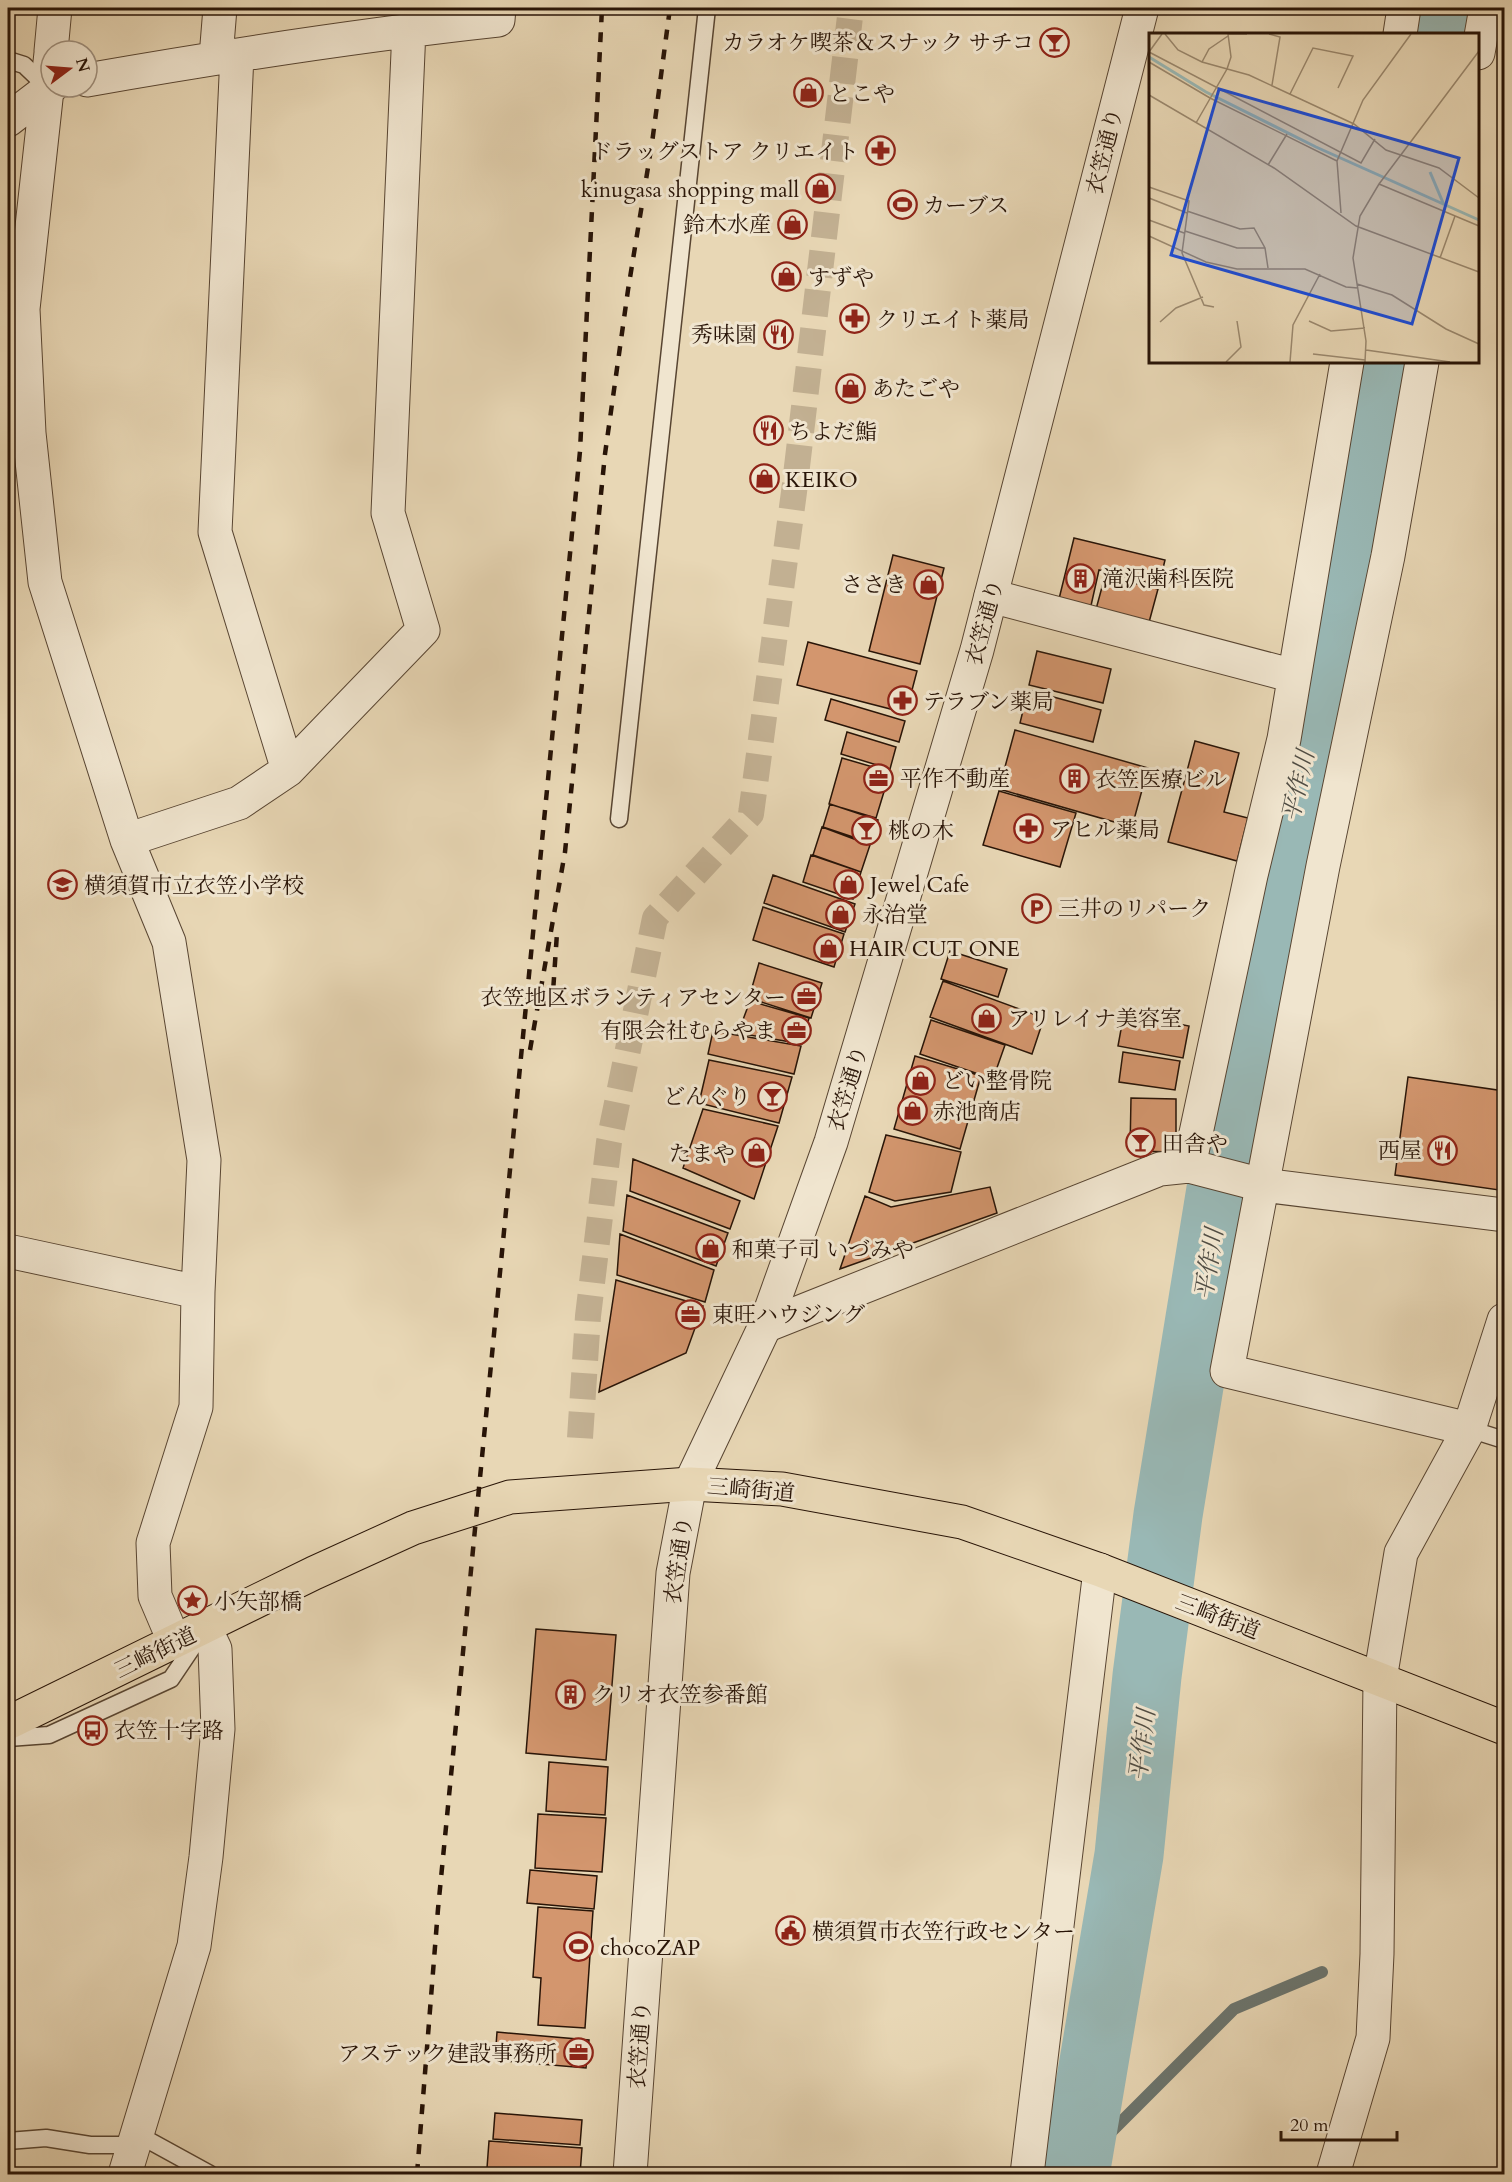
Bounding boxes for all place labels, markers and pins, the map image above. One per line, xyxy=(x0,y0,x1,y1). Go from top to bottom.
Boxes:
bar icon: カラオケ喫茶＆スナック サチコ xyxy=(1039,26,1071,58)
place label: カラオケ喫茶＆スナック サチコ xyxy=(722,28,1034,58)
shop icon: とこや xyxy=(792,77,824,109)
place label: とこや xyxy=(829,79,895,109)
pharmacy icon: ドラッグストア クリエイト xyxy=(864,135,896,167)
place label: ドラッグストア クリエイト xyxy=(591,137,859,167)
shop icon: kinugasa shopping mall xyxy=(804,173,836,205)
place label: kinugasa shopping mall xyxy=(581,175,799,205)
sports icon: カーブス xyxy=(886,189,918,221)
place label: カーブス xyxy=(923,191,1009,221)
shop icon: 鈴木水産 xyxy=(776,208,808,240)
place label: 鈴木水産 xyxy=(683,210,771,240)
shop icon: すずや xyxy=(771,261,803,293)
place label: すずや xyxy=(808,263,874,293)
pharmacy icon: クリエイト薬局 xyxy=(839,303,871,335)
place label: クリエイト薬局 xyxy=(876,305,1030,335)
restaurant icon: 秀味園 xyxy=(762,318,794,350)
place label: 秀味園 xyxy=(691,320,757,350)
shop icon: あたごや xyxy=(835,372,867,404)
place label: あたごや xyxy=(872,374,960,404)
restaurant icon: ちよだ鮨 xyxy=(752,415,784,447)
place label: ちよだ鮨 xyxy=(789,417,877,447)
shop icon: KEIKO xyxy=(748,463,780,495)
place label: KEIKO xyxy=(785,465,858,495)
building icon: 滝沢歯科医院 xyxy=(1065,562,1097,594)
place label: 滝沢歯科医院 xyxy=(1102,564,1234,594)
shop icon: ささき xyxy=(912,568,944,600)
place label: ささき xyxy=(841,570,907,600)
pharmacy icon: テラブン薬局 xyxy=(886,685,918,717)
place label: テラブン薬局 xyxy=(923,687,1054,717)
office icon: 平作不動産 xyxy=(863,762,895,794)
building icon: 衣笠医療ビル xyxy=(1058,763,1090,795)
place label: 平作不動産 xyxy=(900,764,1010,794)
place label: 衣笠医療ビル xyxy=(1095,765,1227,795)
pharmacy icon: アヒル薬局 xyxy=(1013,813,1045,845)
bar icon: 桃の木 xyxy=(851,814,883,846)
place label: アヒル薬局 xyxy=(1050,815,1160,845)
place label: 桃の木 xyxy=(888,816,954,846)
shop icon: Jewel Cafe xyxy=(833,868,865,900)
school or university icon: 横須賀市立衣笠小学校 xyxy=(47,869,79,901)
place label: Jewel Cafe xyxy=(867,870,970,900)
place label: 横須賀市立衣笠小学校 xyxy=(84,871,304,901)
parking icon: 三井のリパーク xyxy=(1021,892,1053,924)
place label: 三井のリパーク xyxy=(1058,894,1211,924)
shop icon: 永治堂 xyxy=(825,898,857,930)
place label: 永治堂 xyxy=(862,900,928,930)
shop icon: HAIR CUT ONE xyxy=(812,932,844,964)
place label: HAIR CUT ONE xyxy=(849,934,1020,964)
office icon: 衣笠地区ボランティアセンター xyxy=(791,981,823,1013)
place label: 衣笠地区ボランティアセンター xyxy=(481,983,786,1013)
shop icon: アリレイナ美容室 xyxy=(971,1002,1003,1034)
place label: アリレイナ美容室 xyxy=(1008,1004,1182,1034)
office icon: 有限会社むらやま xyxy=(781,1014,813,1046)
place label: 有限会社むらやま xyxy=(600,1016,776,1046)
shop icon: どい整骨院 xyxy=(905,1064,937,1096)
place label: どい整骨院 xyxy=(942,1066,1052,1096)
bar icon: どんぐり xyxy=(756,1080,788,1112)
place label: どんぐり xyxy=(663,1082,751,1112)
shop icon: 赤池商店 xyxy=(896,1095,928,1127)
place label: 赤池商店 xyxy=(933,1097,1021,1127)
bar icon: 田舎や xyxy=(1125,1127,1157,1159)
place label: 田舎や xyxy=(1162,1129,1228,1159)
restaurant icon: 西屋 xyxy=(1427,1134,1459,1166)
place label: 西屋 xyxy=(1378,1136,1422,1166)
shop icon: たまや xyxy=(740,1137,772,1169)
place label: たまや xyxy=(669,1139,735,1169)
shop icon: 和菓子司 いづみや xyxy=(695,1233,727,1265)
place label: 和菓子司 いづみや xyxy=(732,1235,914,1265)
office icon: 東旺ハウジング xyxy=(675,1298,707,1330)
place label: 東旺ハウジング xyxy=(712,1300,865,1330)
place icon: 小矢部橋 xyxy=(177,1585,209,1617)
place label: 小矢部橋 xyxy=(214,1587,302,1617)
building icon: クリオ衣笠参番館 xyxy=(555,1678,587,1710)
place label: クリオ衣笠参番館 xyxy=(592,1680,768,1710)
bus stop icon: 衣笠十字路 xyxy=(77,1714,109,1746)
place label: 衣笠十字路 xyxy=(114,1716,224,1746)
public building icon: 横須賀市衣笠行政センター xyxy=(775,1915,807,1947)
place label: 横須賀市衣笠行政センター xyxy=(812,1917,1075,1947)
sports icon: chocoZAP xyxy=(563,1931,595,1963)
place label: chocoZAP xyxy=(600,1933,700,1963)
office icon: アステック建設事務所 xyxy=(562,2037,594,2069)
place label: アステック建設事務所 xyxy=(338,2039,557,2069)

